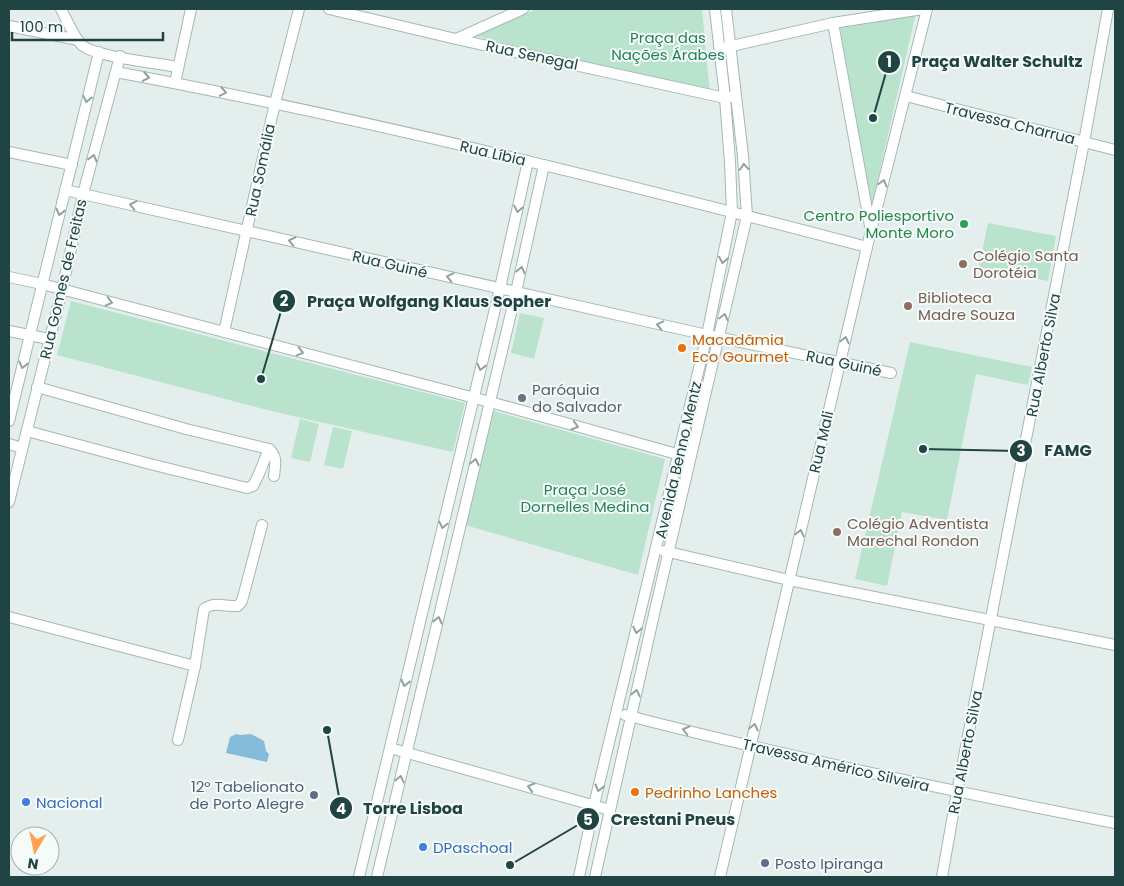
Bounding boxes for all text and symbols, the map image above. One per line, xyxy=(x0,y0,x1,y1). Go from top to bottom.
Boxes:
scale bar xyxy=(12,10,164,42)
text: 100 m xyxy=(20,16,63,37)
park label: Praça das Nações Árabes xyxy=(611,27,725,65)
street label: Rua Senegal xyxy=(484,35,580,75)
callout: Praça Walter Schultz xyxy=(877,46,1092,77)
text: Praça Walter Schultz xyxy=(912,50,1082,73)
text: 1 xyxy=(886,51,892,72)
one-way arrow xyxy=(141,72,150,82)
one-way arrow xyxy=(218,87,227,97)
one-way arrow xyxy=(82,95,93,104)
street label: Travessa Charrua xyxy=(943,97,1077,149)
street label: Rua Somália xyxy=(240,122,280,218)
street label: Rua Líbia xyxy=(458,135,528,171)
one-way arrow xyxy=(88,154,98,162)
one-way arrow xyxy=(738,163,749,171)
one-way arrow xyxy=(877,179,888,187)
street label: Rua Gomes de Freitas xyxy=(34,197,92,361)
one-way arrow xyxy=(129,200,138,211)
one-way arrow xyxy=(513,204,523,213)
place label: Centro Poliesportivo Monte Moro xyxy=(804,205,954,243)
one-way arrow xyxy=(55,207,66,216)
marker: Centro Poliesportivo Monte Moro xyxy=(958,218,970,230)
one-way arrow xyxy=(287,236,296,247)
street label: Rua Guiné xyxy=(350,245,430,283)
place label: Colégio Santa Dorotéia xyxy=(973,245,1079,283)
one-way arrow xyxy=(718,255,728,264)
marker: Colégio Santa Dorotéia xyxy=(957,258,969,270)
one-way arrow xyxy=(515,266,526,275)
one-way arrow xyxy=(446,272,455,283)
callout: Praça Wolfgang Klaus Sopher xyxy=(272,285,561,316)
place label: Biblioteca Madre Souza xyxy=(918,287,1015,325)
text: 2 xyxy=(280,290,289,311)
text: Praça Wolfgang Klaus Sopher xyxy=(307,290,551,313)
street label: Rua Alberto Silva xyxy=(1021,291,1065,419)
one-way arrow xyxy=(104,296,113,307)
marker: Biblioteca Madre Souza xyxy=(902,300,914,312)
one-way arrow xyxy=(718,313,729,321)
one-way arrow xyxy=(655,320,664,331)
place label: Macadâmia Eco Gourmet xyxy=(692,329,789,367)
one-way arrow xyxy=(839,336,850,345)
marker: Macadâmia Eco Gourmet xyxy=(676,342,688,354)
street label: Rua Guiné xyxy=(804,345,884,381)
one-way arrow xyxy=(295,346,304,357)
one-way arrow xyxy=(18,361,29,370)
one-way arrow xyxy=(476,363,487,372)
place label: Paróquia do Salvador xyxy=(532,379,623,417)
street label: Avenida Benno Mentz xyxy=(650,379,706,541)
marker: Paróquia do Salvador xyxy=(516,392,528,404)
street label: Rua Mali xyxy=(804,409,838,475)
one-way arrow xyxy=(571,420,579,431)
callout: FAMG xyxy=(1009,435,1101,466)
text: FAMG xyxy=(1044,439,1092,462)
text: 3 xyxy=(1016,440,1026,461)
one-way arrow xyxy=(469,458,480,467)
park label: Praça José Dornelles Medina xyxy=(520,479,650,517)
place label: Colégio Adventista Marechal Rondon xyxy=(847,513,989,551)
one-way arrow xyxy=(438,521,449,530)
marker: Colégio Adventista Marechal Rondon xyxy=(831,526,843,538)
one-way arrow xyxy=(794,528,805,537)
one-way arrow xyxy=(432,617,442,625)
one-way arrow xyxy=(632,626,643,635)
one-way arrow xyxy=(400,679,411,688)
one-way arrow xyxy=(630,688,641,697)
street label: Rua Alberto Silva xyxy=(943,688,987,816)
one-way arrow xyxy=(748,723,759,732)
one-way arrow xyxy=(681,725,690,736)
street label: Travessa Américo Silveira xyxy=(740,733,932,797)
one-way arrow xyxy=(394,774,405,783)
place label: 12° Tabelionato de Porto Alegre xyxy=(189,776,304,814)
place label: Pedrinho Lanches xyxy=(645,782,777,803)
one-way arrow xyxy=(527,783,535,793)
one-way arrow xyxy=(594,784,605,793)
marker: Pedrinho Lanches xyxy=(629,786,641,798)
marker: 12° Tabelionato de Porto Alegre xyxy=(308,789,320,801)
place label: Nacional xyxy=(36,792,103,813)
callout: Torre Lisboa xyxy=(328,793,473,824)
marker: Nacional xyxy=(20,796,32,808)
text: Torre Lisboa xyxy=(363,797,463,820)
text: 4 xyxy=(336,798,346,819)
callout: Crestani Pneus xyxy=(576,804,745,835)
text: Crestani Pneus xyxy=(611,808,735,831)
text: 5 xyxy=(583,809,593,830)
north arrow xyxy=(10,826,60,876)
place label: DPaschoal xyxy=(433,837,512,858)
marker: DPaschoal xyxy=(417,841,429,853)
text: N xyxy=(26,853,40,875)
place label: Posto Ipiranga xyxy=(775,853,883,874)
marker: Posto Ipiranga xyxy=(759,857,771,869)

